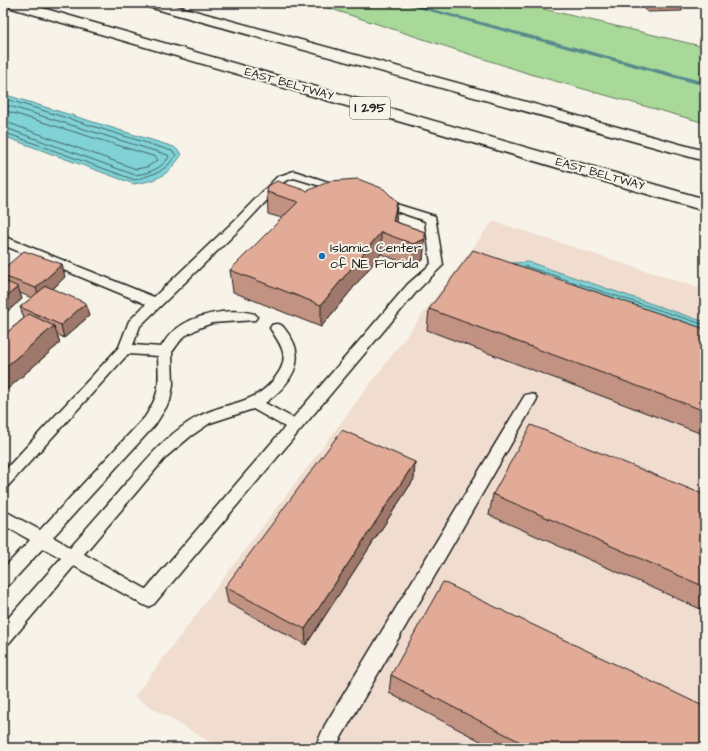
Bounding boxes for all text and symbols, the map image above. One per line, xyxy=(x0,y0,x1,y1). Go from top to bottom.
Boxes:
street label: EAST BELTWAY xyxy=(243,63,336,105)
road number: I 295 xyxy=(350,97,390,119)
street label: EAST BELTWAY xyxy=(554,153,647,195)
place label: Islamic Center of NE Florida xyxy=(330,238,422,274)
marker: Islamic Center of NE Florida xyxy=(317,251,327,261)

